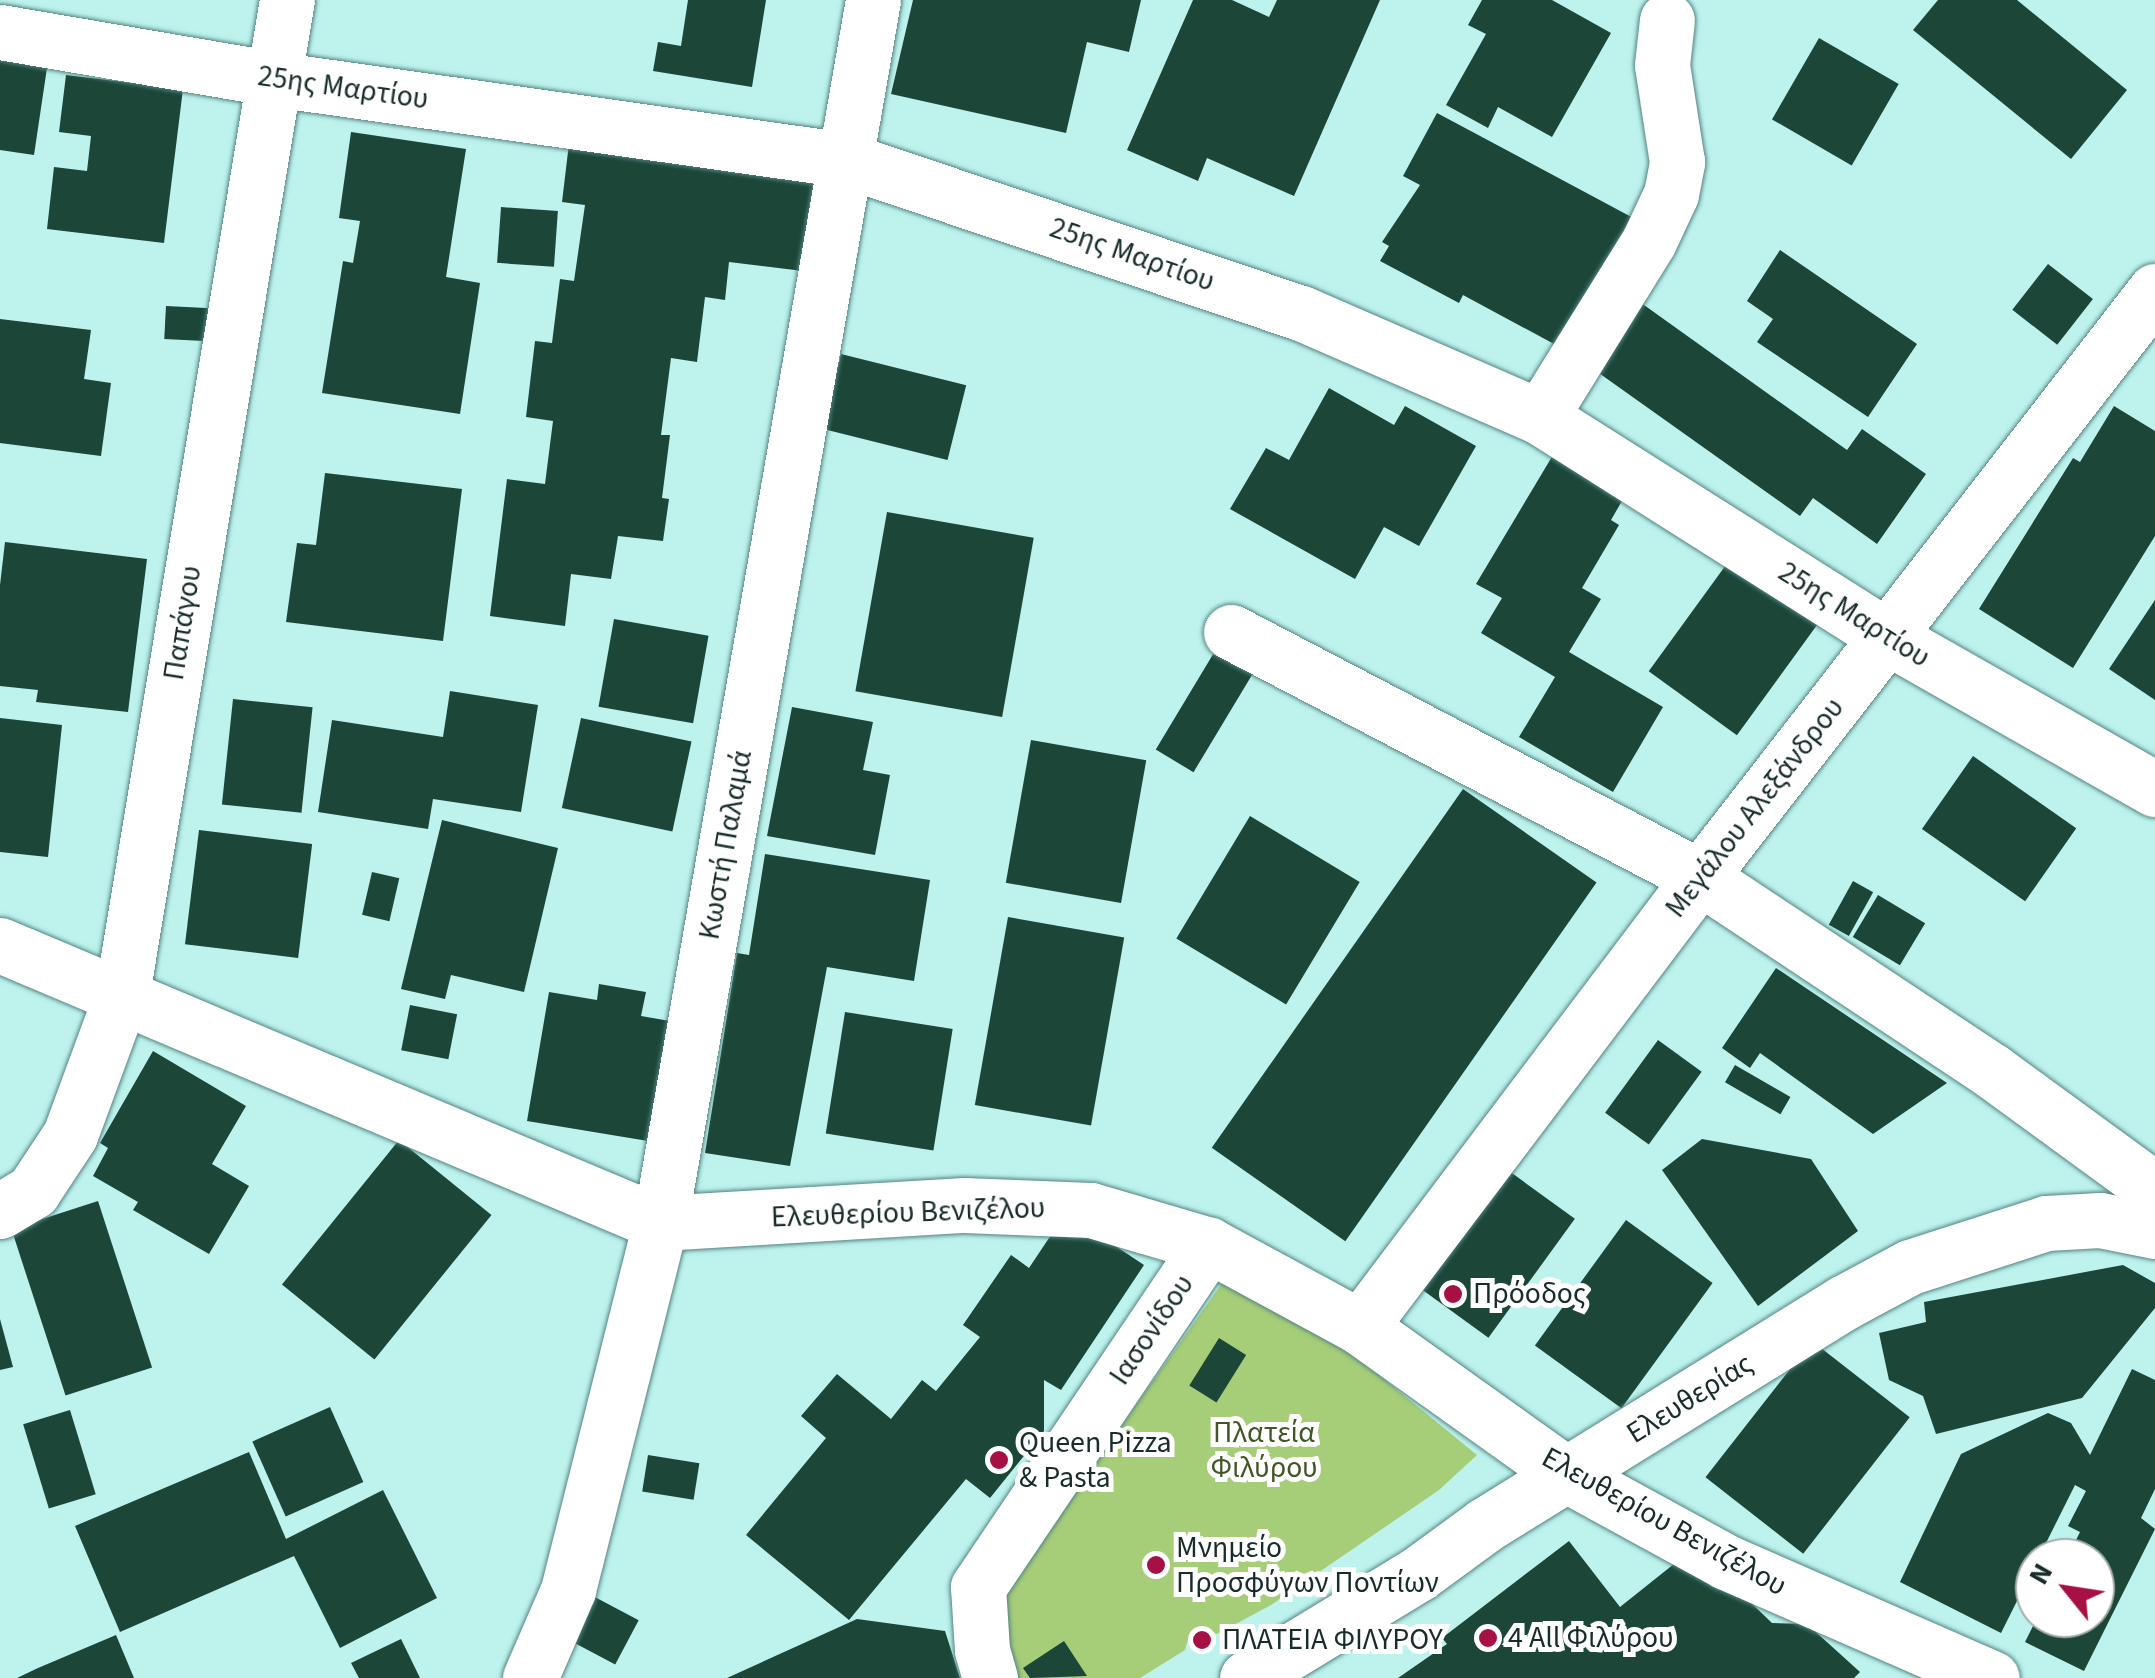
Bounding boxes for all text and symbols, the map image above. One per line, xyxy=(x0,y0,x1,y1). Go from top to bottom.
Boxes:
street label: 25ης Μαρτίου xyxy=(255,58,431,118)
street label: 25ης Μαρτίου xyxy=(1045,210,1219,300)
street label: 25ης Μαρτίου xyxy=(1772,554,1936,676)
street label: Παπάγου xyxy=(156,563,210,683)
street label: Μεγάλου Αλεξάνδρου xyxy=(1658,691,1852,925)
street label: Κωστή Παλαμά xyxy=(692,748,760,942)
street label: Ελευθερίου Βενιζέλου xyxy=(770,1190,1046,1236)
street label: Ιασονίδου xyxy=(1102,1268,1202,1392)
place label: Πρόοδος xyxy=(1473,1276,1586,1312)
marker: Πρόοδος xyxy=(1442,1283,1464,1305)
street label: Ελευθερίας xyxy=(1620,1346,1760,1452)
park label: Πλατεία Φιλύρου xyxy=(1211,1415,1317,1486)
place label: Queen Pizza & Pasta xyxy=(1019,1425,1172,1496)
street label: Ελευθερίου Βενιζέλου xyxy=(1535,1440,1793,1604)
marker: Queen Pizza & Pasta xyxy=(988,1449,1010,1471)
place label: Μνημείο Προσφύγων Ποντίων xyxy=(1176,1530,1439,1600)
north arrow xyxy=(2015,1538,2115,1638)
marker: Μνημείο Προσφύγων Ποντίων xyxy=(1145,1554,1167,1576)
text: N xyxy=(2019,1556,2063,1592)
place label: 4 All Φιλύρου xyxy=(1508,1620,1673,1656)
place label: ΠΛΑΤΕΙΑ ΦΙΛΥΡΟΥ xyxy=(1222,1622,1443,1658)
marker: 4 All Φιλύρου xyxy=(1477,1627,1499,1649)
marker: ΠΛΑΤΕΙΑ ΦΙΛΥΡΟΥ xyxy=(1191,1629,1213,1651)

